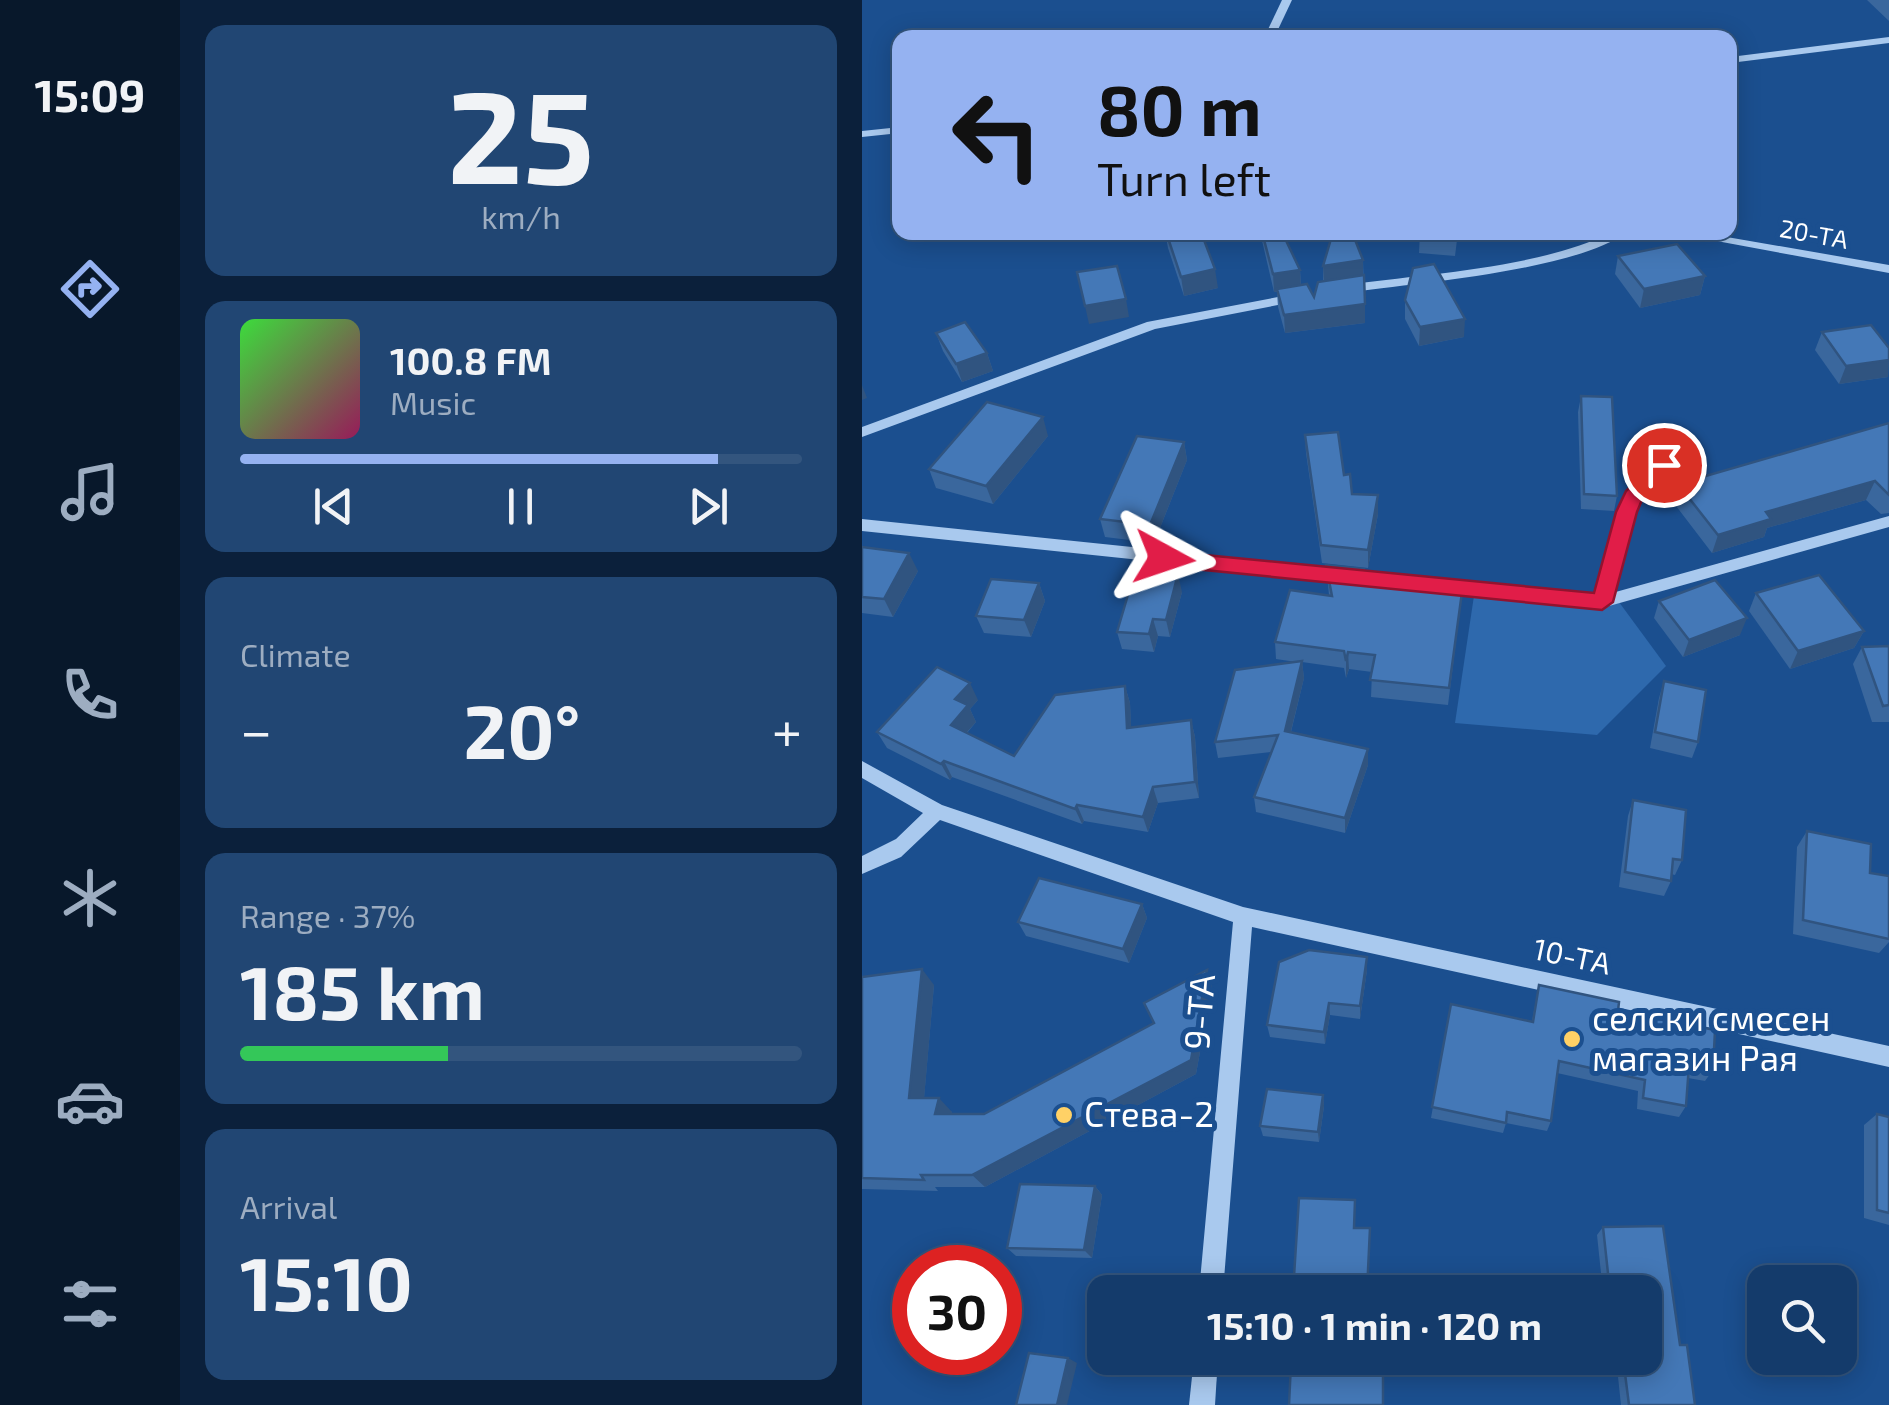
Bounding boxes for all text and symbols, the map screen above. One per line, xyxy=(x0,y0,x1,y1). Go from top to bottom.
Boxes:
text: 25 xyxy=(447,54,595,210)
text: 80 m xyxy=(1097,66,1262,150)
text: 15:09 xyxy=(35,67,145,121)
icon: left xyxy=(932,70,1062,200)
text: Turn left xyxy=(1097,151,1271,205)
text: km/h xyxy=(481,197,561,235)
street label: 20-ТА xyxy=(1778,212,1851,254)
icon: directions xyxy=(55,254,125,324)
text: 100.8 FM xyxy=(390,337,551,383)
text: Music xyxy=(390,383,476,421)
pin xyxy=(1622,423,1707,508)
icon: arrive xyxy=(1637,438,1692,493)
icon: music xyxy=(55,457,125,527)
icon: previous xyxy=(306,479,361,534)
icon: pause xyxy=(493,479,548,534)
icon: next xyxy=(681,479,736,534)
position arrow xyxy=(1112,506,1216,610)
text: Climate xyxy=(240,635,351,673)
icon: phone xyxy=(55,660,125,730)
text: 20° xyxy=(464,684,580,774)
text: − xyxy=(240,696,272,762)
text: + xyxy=(772,696,802,762)
icon: climate xyxy=(55,863,125,933)
text: Range · 37% xyxy=(240,896,415,934)
street label: 10-ТА xyxy=(1531,929,1615,981)
text: 185 km xyxy=(240,945,485,1035)
street label: 9-ТА xyxy=(1174,972,1222,1051)
place label: селски смесен магазин Рая xyxy=(1592,996,1830,1078)
marker: селски смесен магазин Рая xyxy=(1561,1028,1583,1050)
icon: car xyxy=(55,1066,125,1136)
place label: Стева-2 xyxy=(1084,1092,1214,1134)
marker: Стева-2 xyxy=(1053,1104,1075,1126)
text: Arrival xyxy=(240,1187,337,1225)
text: 15:10 xyxy=(240,1236,413,1326)
speed limit sign: 30 xyxy=(892,1245,1022,1375)
map controls xyxy=(1747,1265,1857,1375)
button: search xyxy=(1747,1265,1857,1375)
icon: filters xyxy=(55,1269,125,1339)
text: 15:10 · 1 min · 120 m xyxy=(1207,1302,1542,1348)

